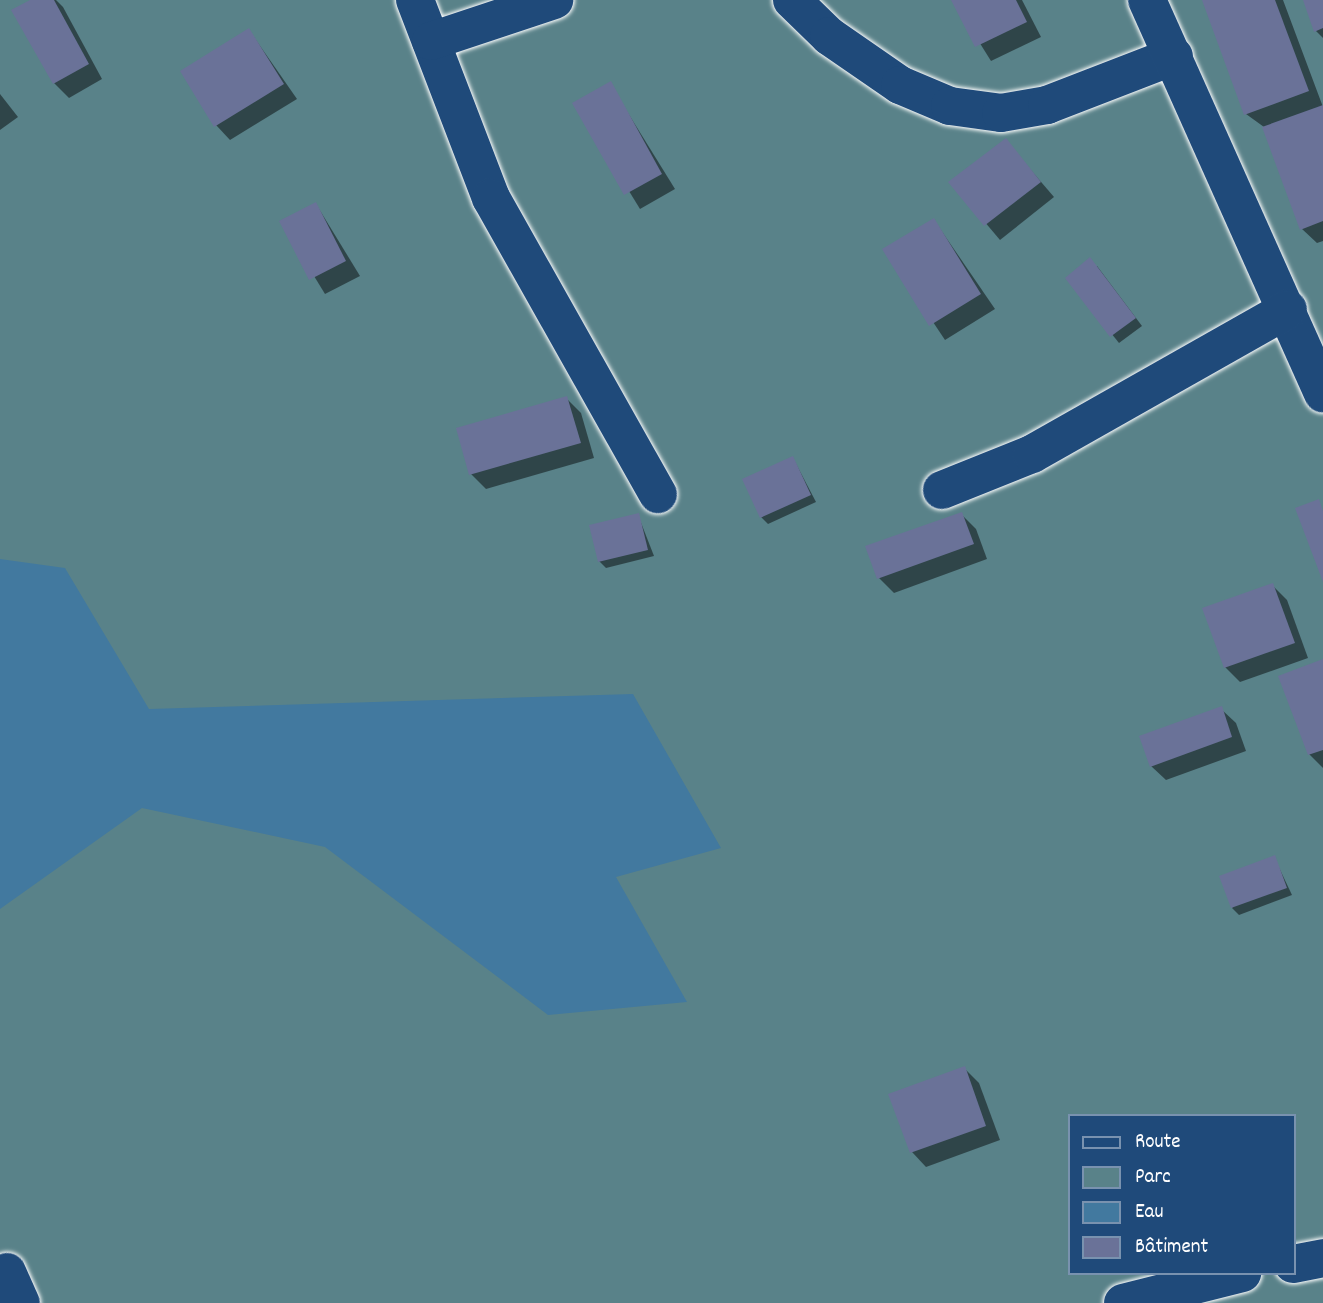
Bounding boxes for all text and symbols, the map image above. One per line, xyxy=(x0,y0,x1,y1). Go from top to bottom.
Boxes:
legend xyxy=(1068,1114,1295,1275)
text: Route xyxy=(1135,1128,1181,1158)
text: Parc xyxy=(1135,1163,1171,1193)
text: Eau xyxy=(1135,1198,1163,1228)
text: Bâtiment xyxy=(1135,1233,1208,1263)

